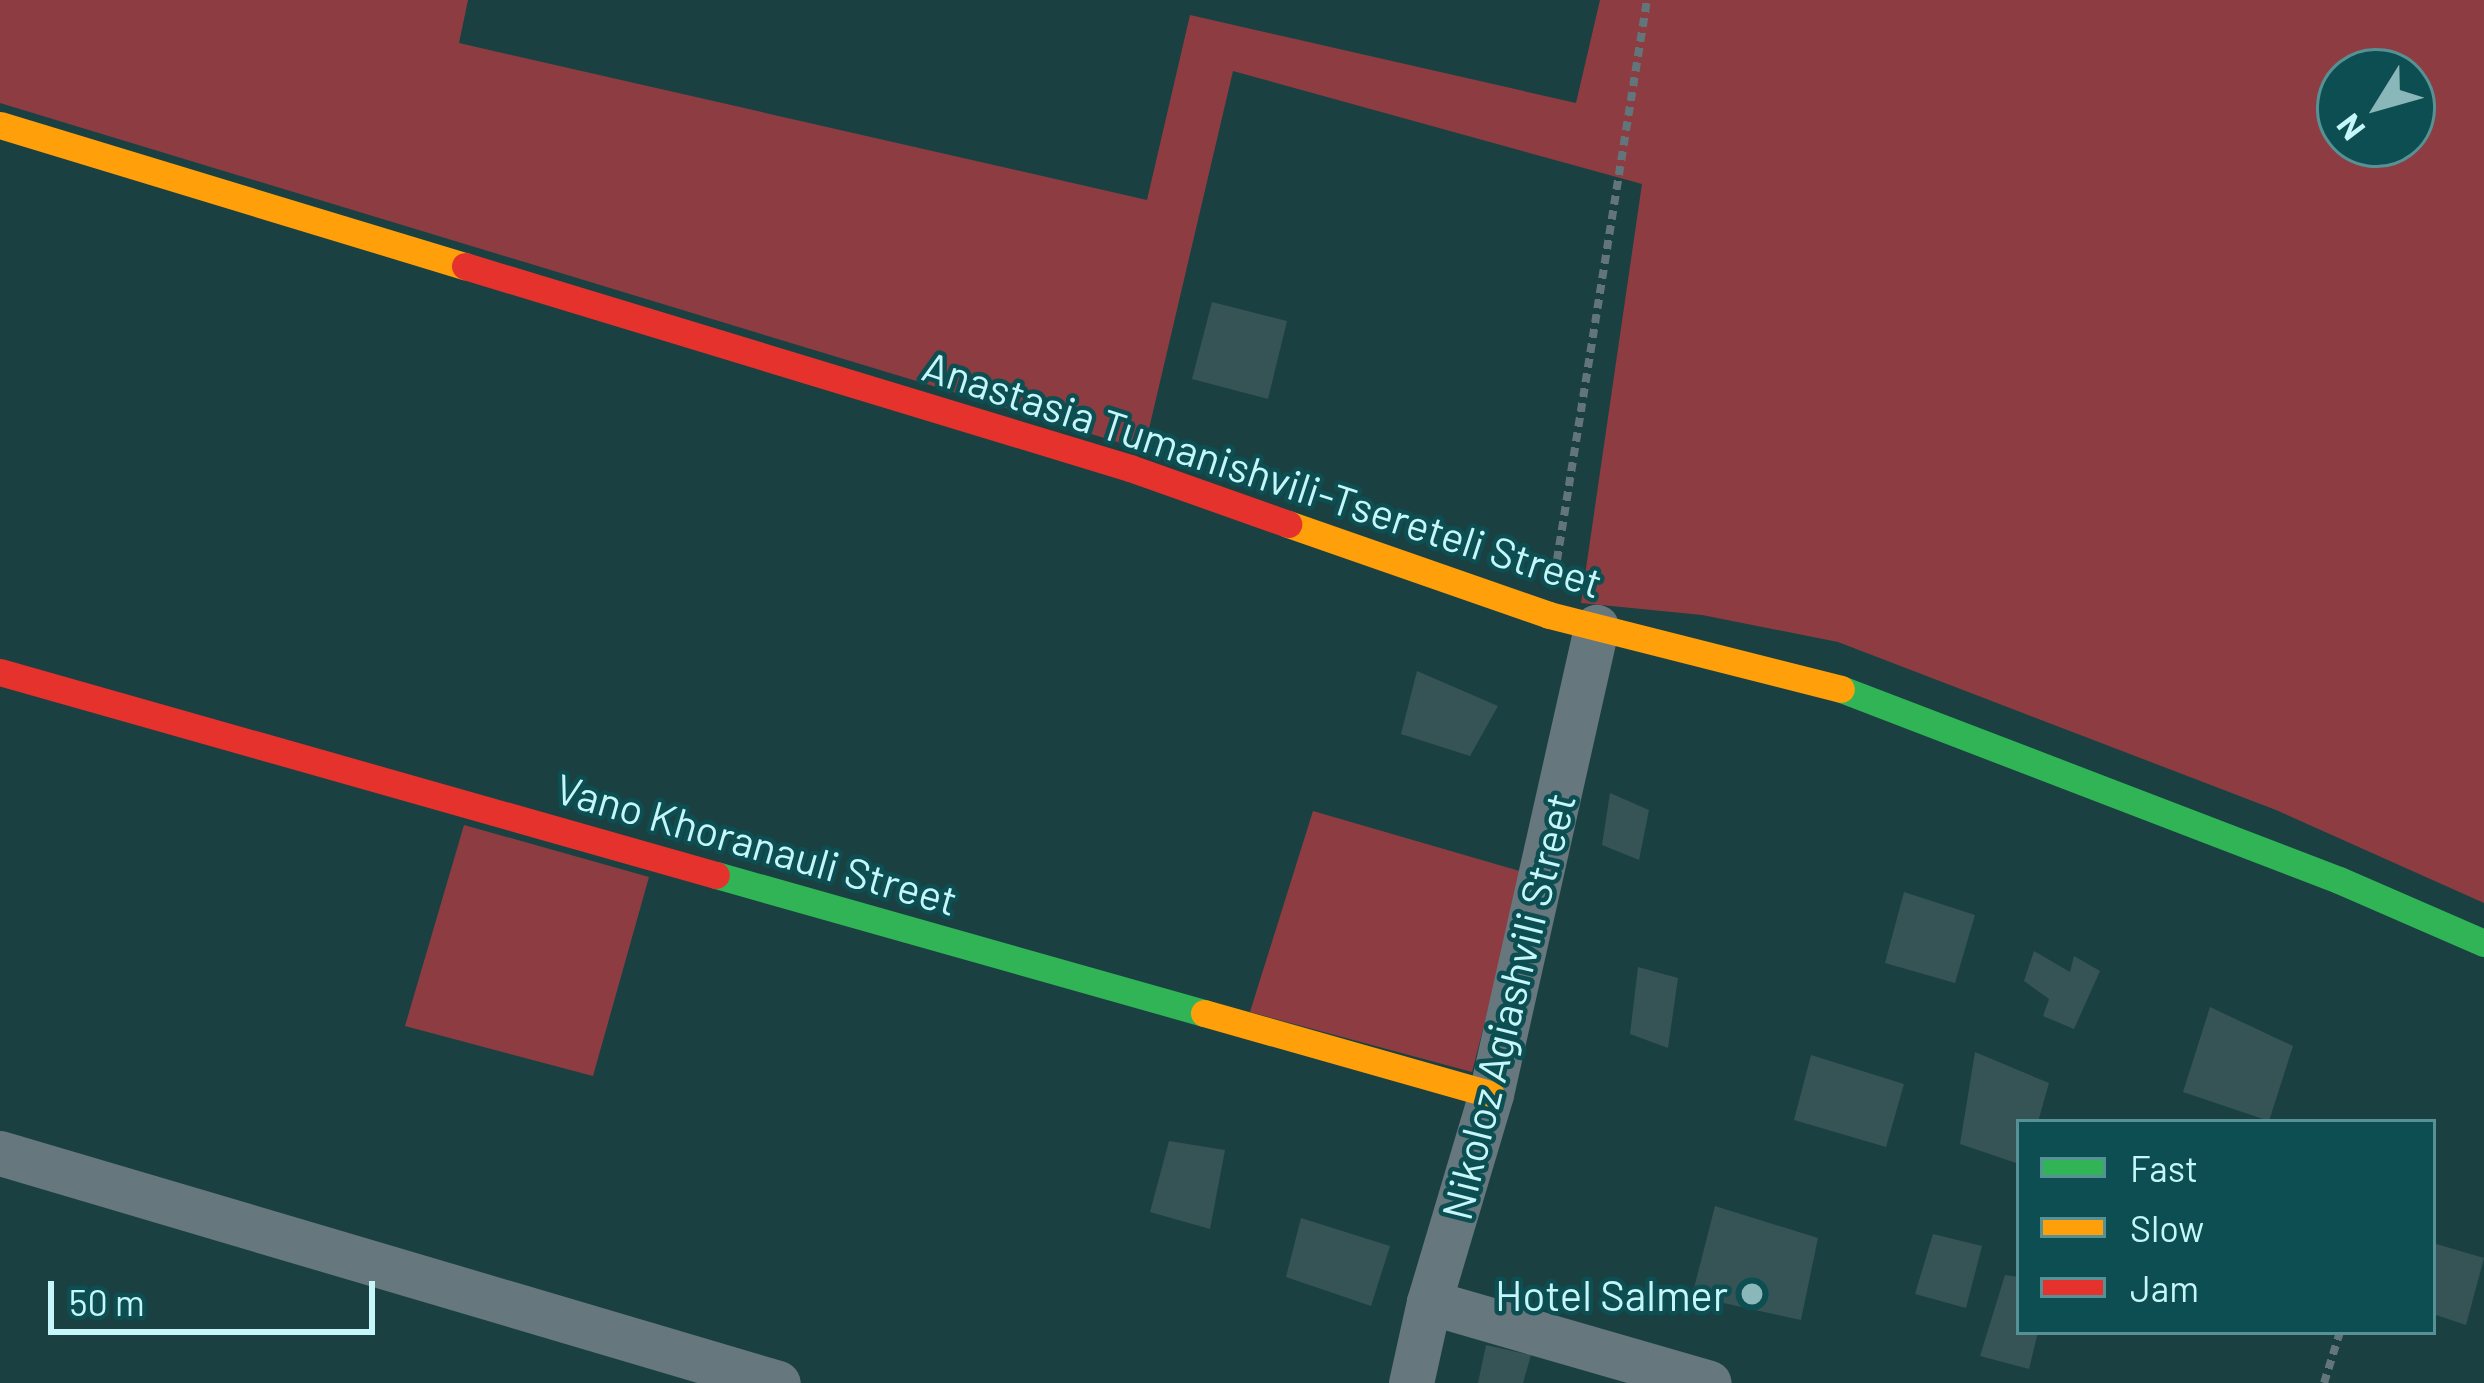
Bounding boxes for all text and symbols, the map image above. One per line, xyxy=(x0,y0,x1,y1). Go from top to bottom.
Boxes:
north arrow xyxy=(2316,48,2436,168)
text: N xyxy=(2327,107,2372,149)
street label: Anastasia Tumanishvili-Tsereteli Street xyxy=(917,339,1609,607)
street label: Vano Khoranauli Street xyxy=(550,762,964,924)
street label: Nikoloz Agiashvili Street xyxy=(1430,788,1584,1224)
legend xyxy=(2016,1119,2436,1335)
text: Fast xyxy=(2130,1146,2198,1189)
text: Slow xyxy=(2130,1206,2204,1249)
scale bar xyxy=(54,1257,381,1331)
text: Jam xyxy=(2130,1266,2199,1309)
place label: Hotel Salmer xyxy=(1495,1269,1728,1319)
text: 50 m xyxy=(69,1280,145,1323)
marker: Hotel Salmer xyxy=(1739,1281,1765,1307)

